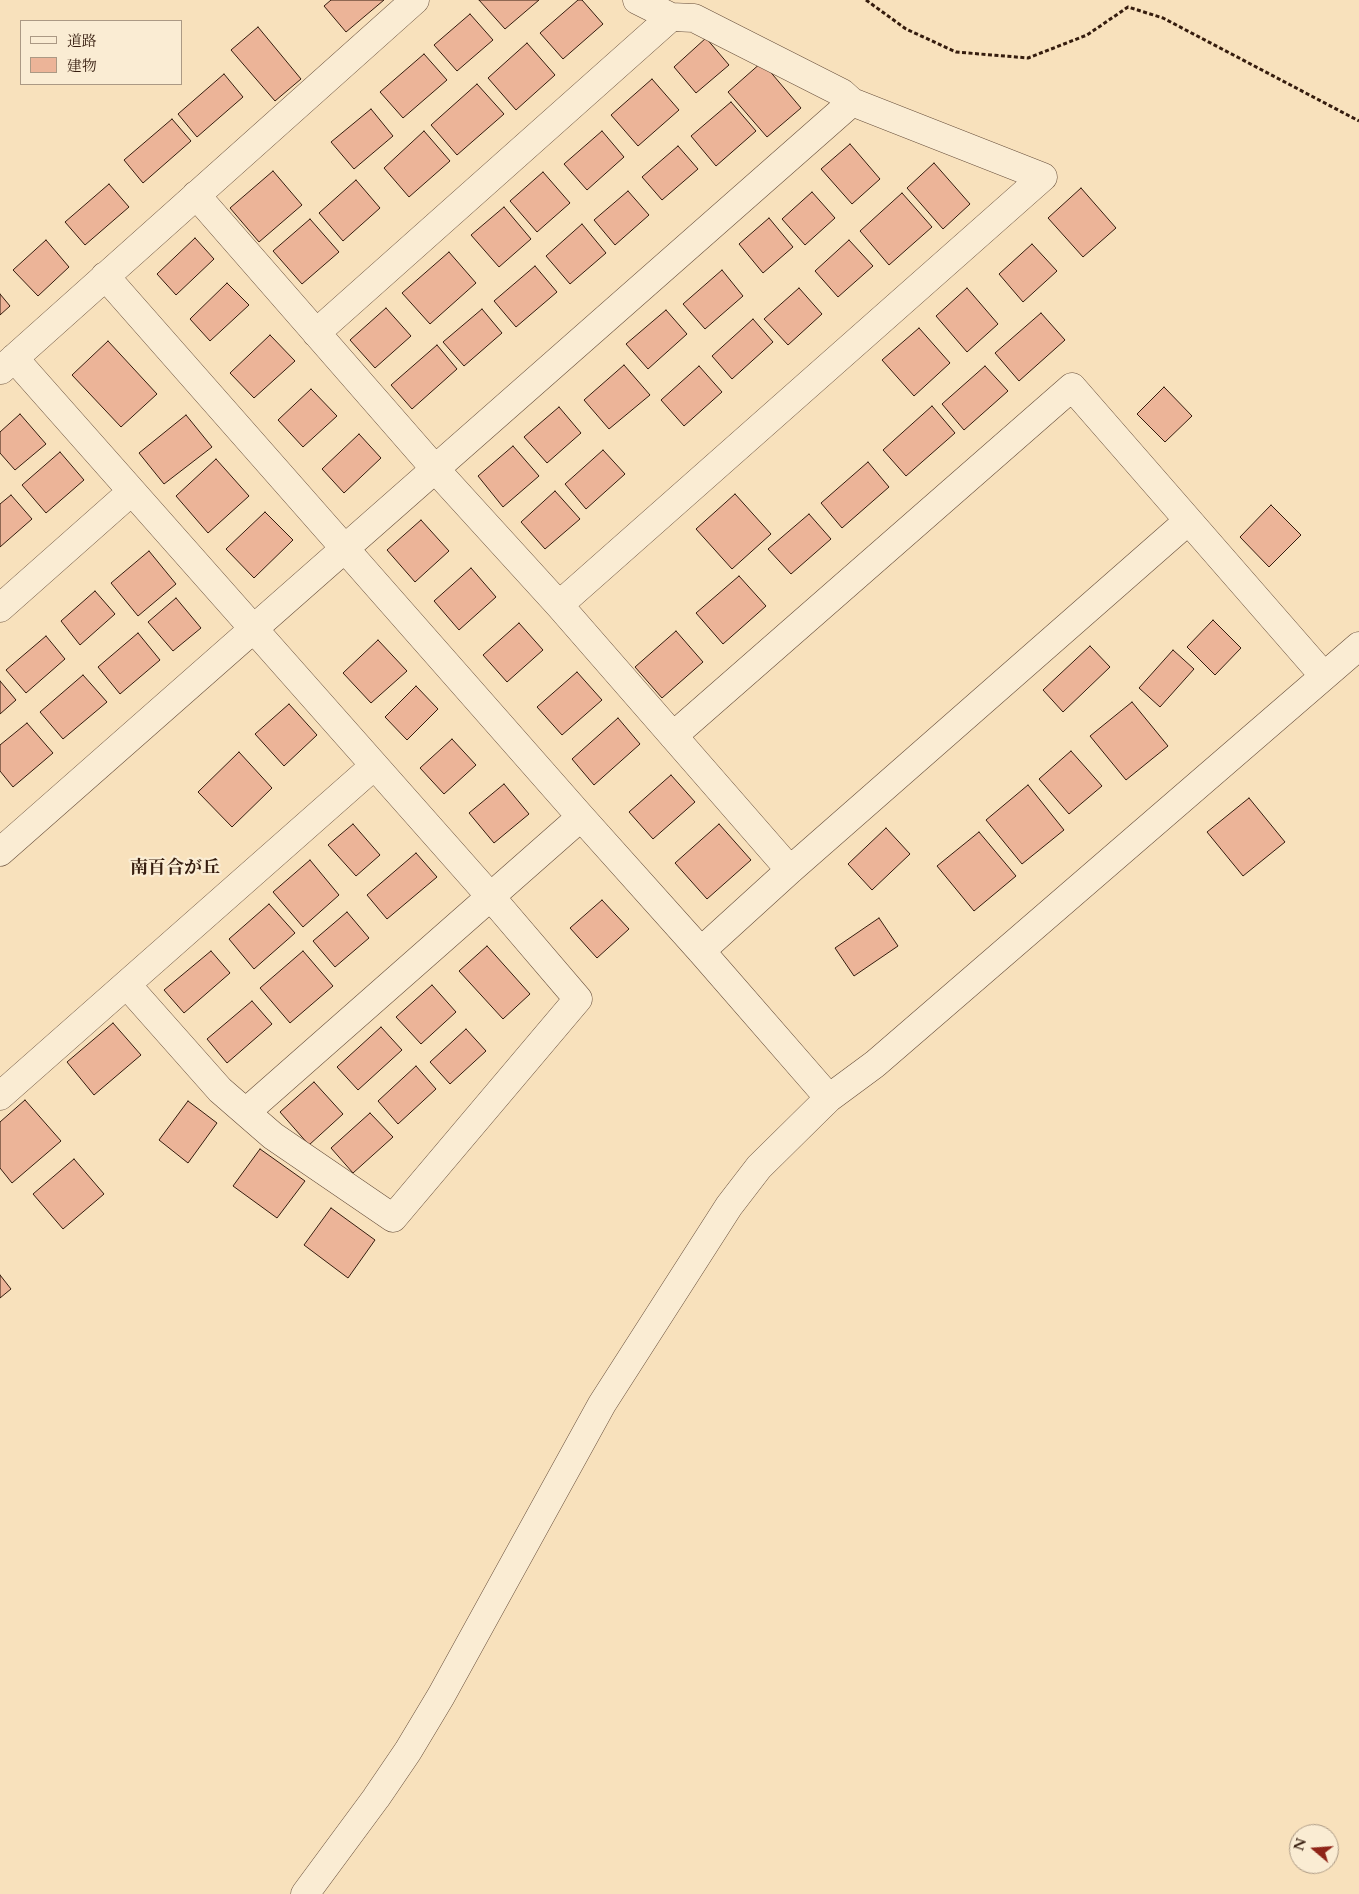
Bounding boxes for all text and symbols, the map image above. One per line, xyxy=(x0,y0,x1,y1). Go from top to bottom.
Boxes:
legend xyxy=(20,20,182,85)
text: 道路 xyxy=(67,31,97,51)
text: 建物 xyxy=(67,56,97,76)
district label: 南百合が丘 xyxy=(130,858,220,880)
north arrow xyxy=(1289,1824,1339,1874)
text: N xyxy=(1289,1836,1311,1853)

